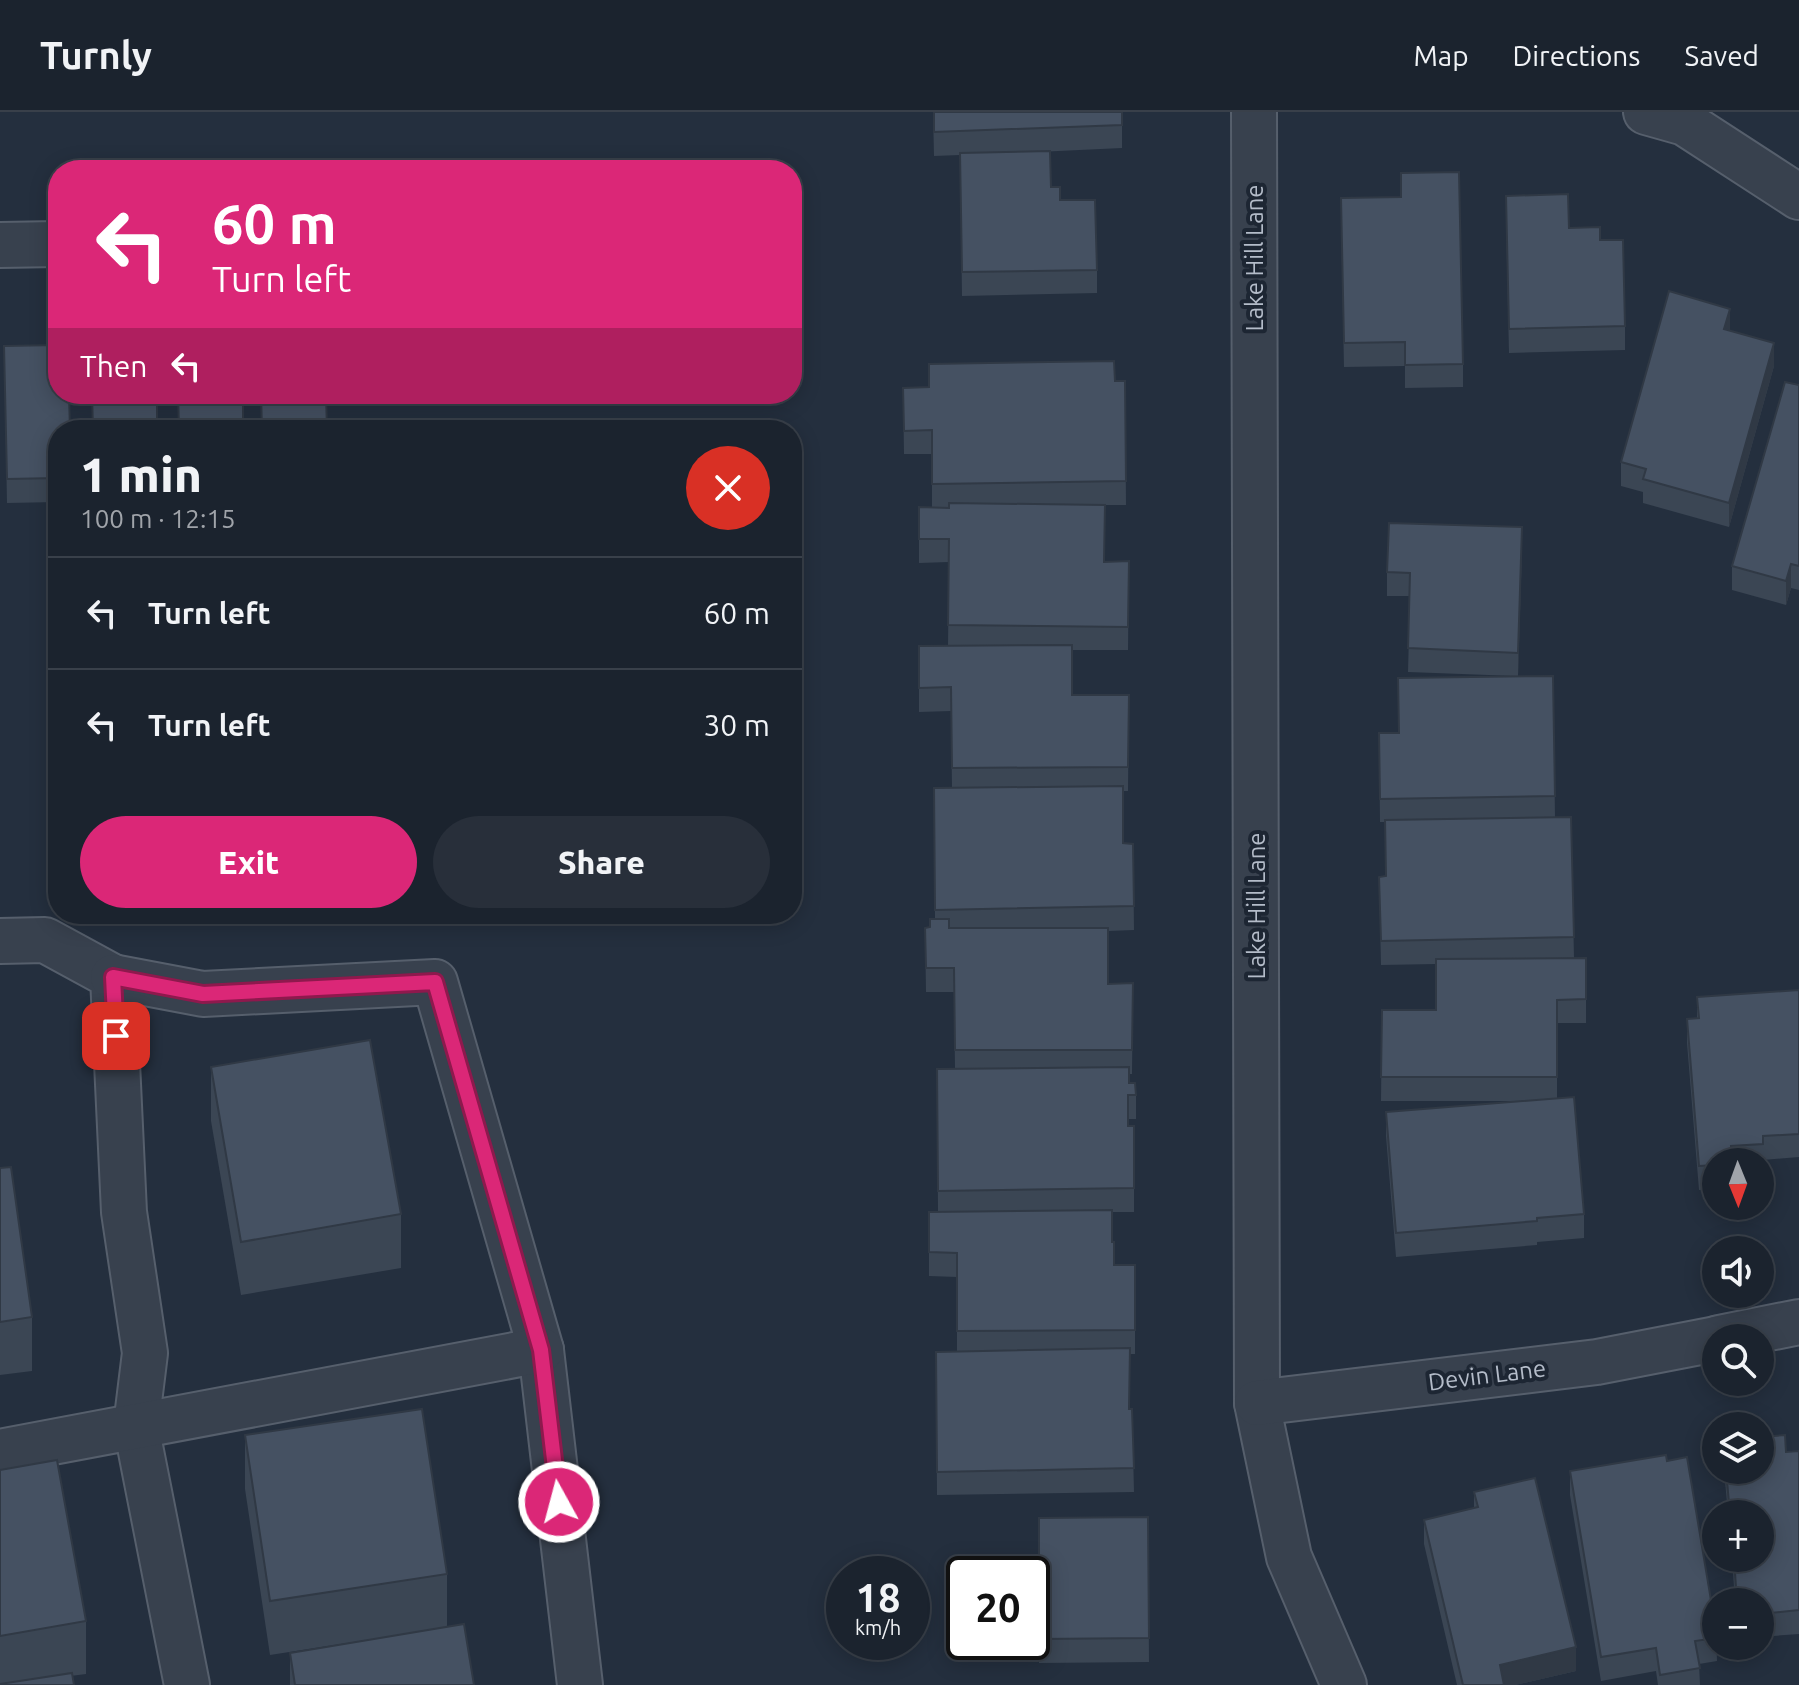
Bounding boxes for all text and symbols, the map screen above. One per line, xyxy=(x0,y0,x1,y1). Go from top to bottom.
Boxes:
text: Turnly xyxy=(40,34,152,76)
text: Map xyxy=(1413,40,1469,71)
text: Directions xyxy=(1513,40,1640,71)
text: Saved xyxy=(1684,40,1759,71)
street label: Lake Hill Lane xyxy=(1241,184,1268,332)
icon: left xyxy=(80,192,184,296)
text: 60 m xyxy=(212,192,337,255)
text: Turn left xyxy=(212,258,351,299)
icon: left xyxy=(164,344,208,388)
text: Then xyxy=(80,349,148,383)
button: close xyxy=(686,446,770,530)
text: 1 min xyxy=(80,447,202,501)
text: 100 m · 12:15 xyxy=(80,504,236,533)
icon: left xyxy=(80,591,124,635)
text: Turn left xyxy=(148,596,270,630)
text: 60 m xyxy=(703,596,770,630)
icon: left xyxy=(80,703,124,747)
text: Turn left xyxy=(148,708,270,742)
text: 30 m xyxy=(703,708,770,742)
button: Exit xyxy=(80,816,417,908)
button: Share xyxy=(433,816,770,908)
street label: Lake Hill Lane xyxy=(1243,832,1270,980)
pin xyxy=(82,1002,150,1070)
icon: arrive xyxy=(94,1014,138,1058)
north arrow xyxy=(1702,1148,1774,1220)
map controls xyxy=(1702,1148,1774,1660)
button: sound xyxy=(1702,1236,1774,1308)
button: search xyxy=(1702,1324,1774,1396)
street label: Devin Lane xyxy=(1427,1354,1547,1396)
button: layers xyxy=(1702,1412,1774,1484)
position arrow xyxy=(517,1460,601,1544)
button: + xyxy=(1702,1500,1774,1572)
speed limit sign: 20 xyxy=(946,1556,1050,1660)
text: 18 xyxy=(855,1575,901,1620)
button: − xyxy=(1702,1588,1774,1660)
text: km/h xyxy=(855,1616,901,1639)

